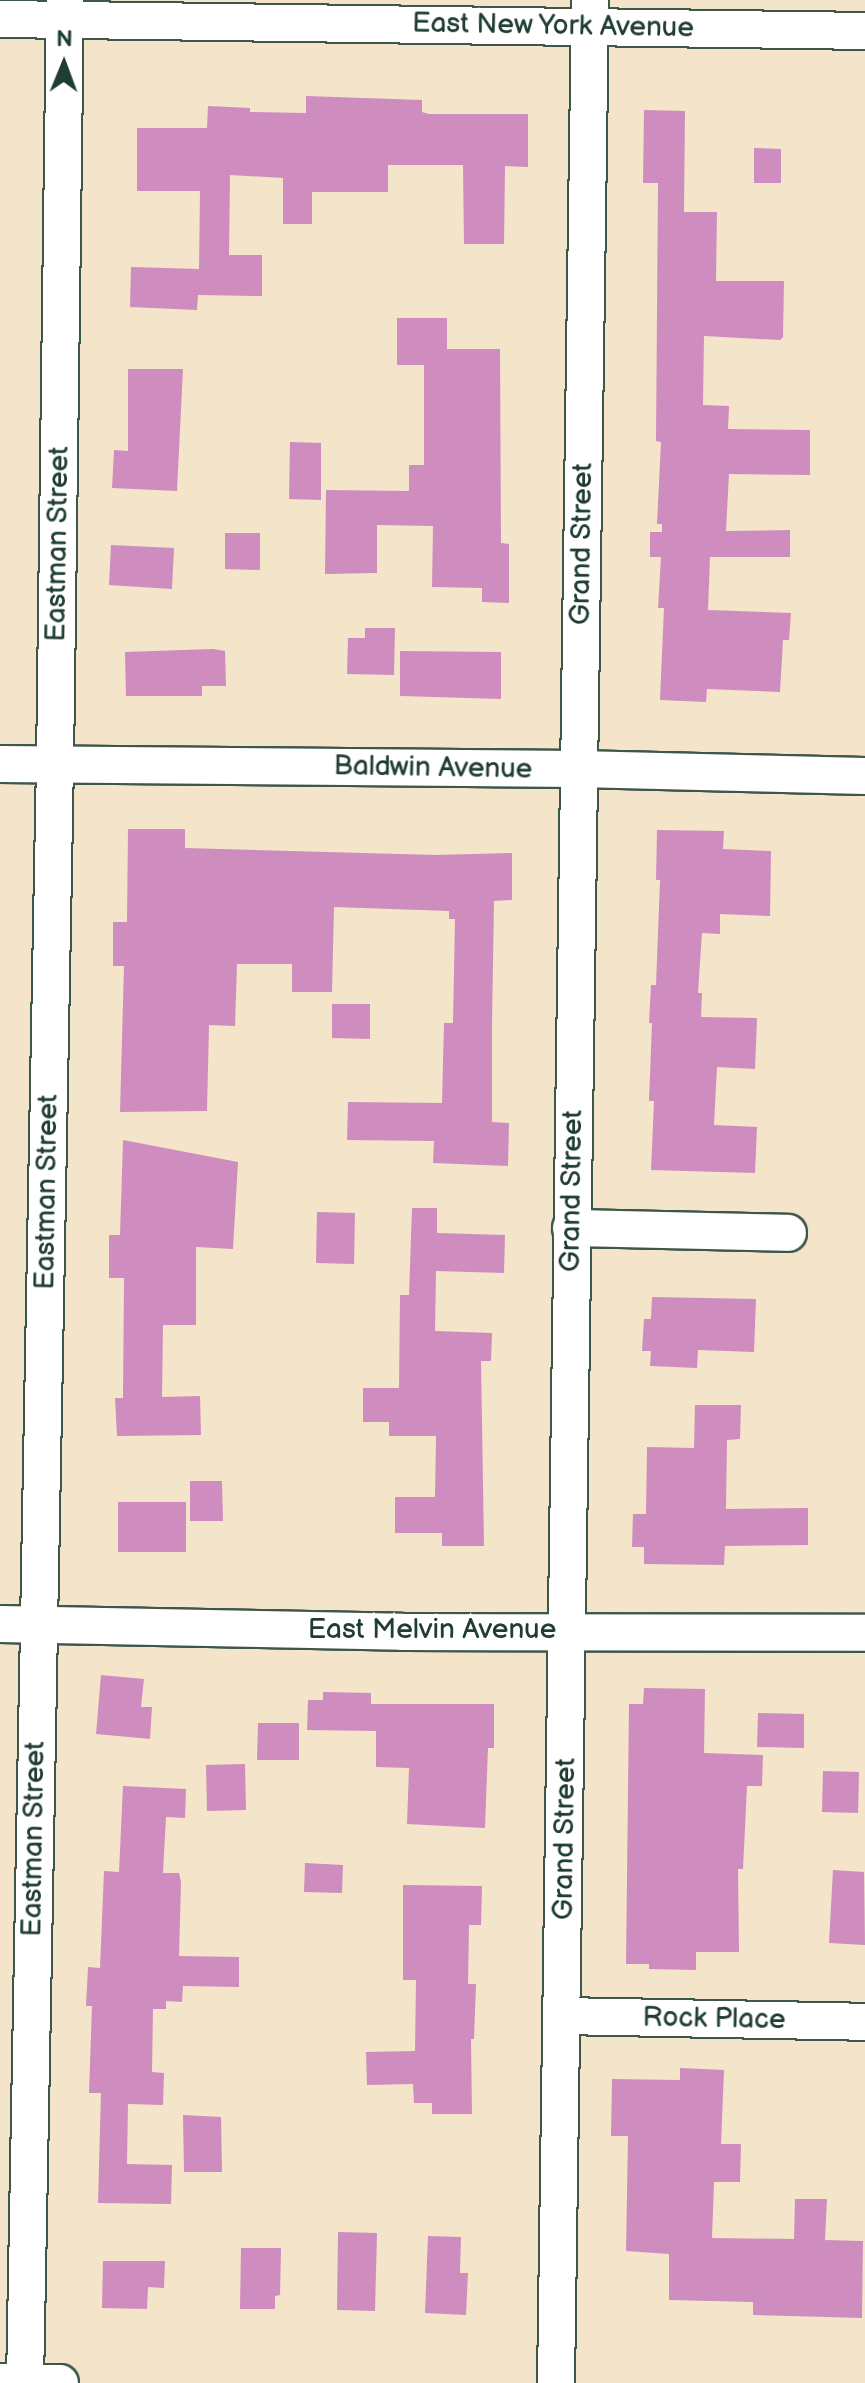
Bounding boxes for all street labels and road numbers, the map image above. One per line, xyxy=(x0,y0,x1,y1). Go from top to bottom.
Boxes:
street label: East New York Avenue xyxy=(411,7,695,45)
street label: Eastman Street xyxy=(39,446,77,642)
street label: Grand Street xyxy=(564,462,600,626)
street label: Baldwin Avenue xyxy=(333,749,533,787)
street label: Eastman Street xyxy=(28,1094,66,1290)
street label: Grand Street xyxy=(554,1109,590,1273)
street label: East Melvin Avenue xyxy=(308,1613,556,1647)
street label: Eastman Street xyxy=(15,1741,53,1937)
street label: Grand Street xyxy=(547,1757,583,1921)
street label: Rock Place xyxy=(642,2001,786,2037)

